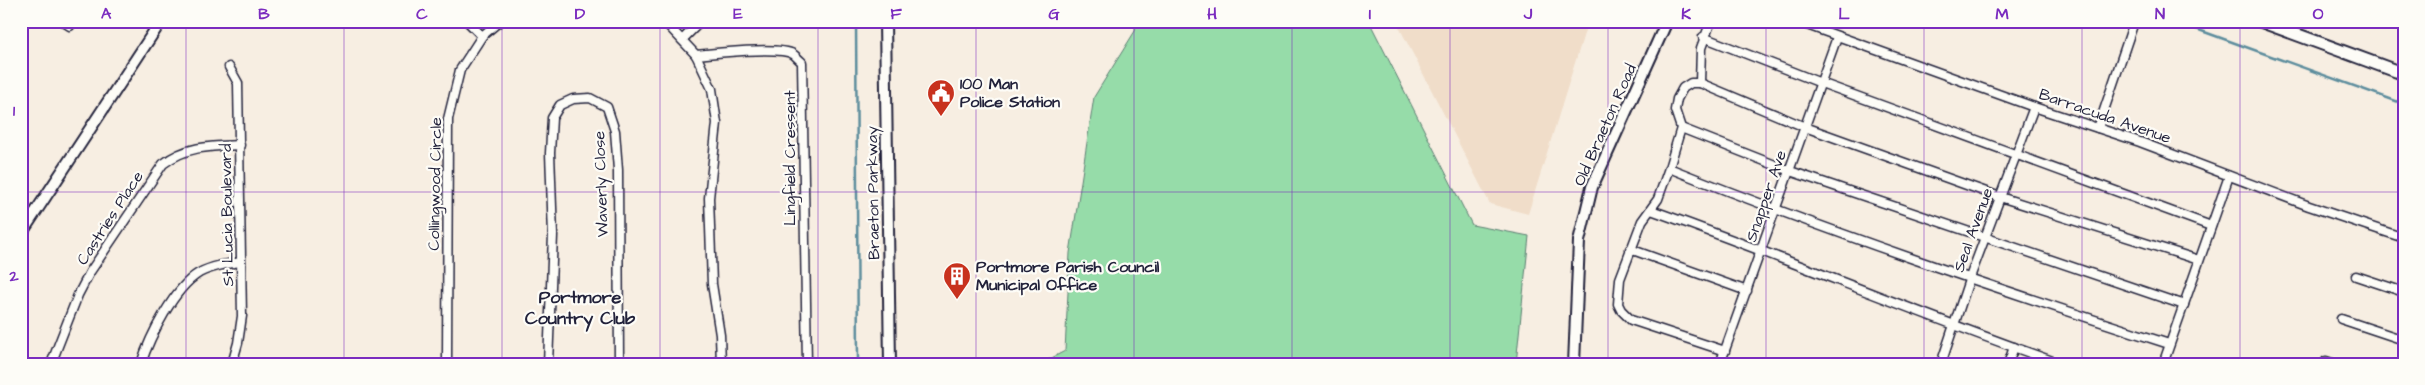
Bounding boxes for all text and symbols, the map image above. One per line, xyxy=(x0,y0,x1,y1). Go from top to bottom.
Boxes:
text: A xyxy=(101,3,112,25)
text: B xyxy=(258,3,270,25)
text: C xyxy=(416,3,428,25)
text: D xyxy=(575,3,586,25)
text: E xyxy=(733,3,743,25)
text: F xyxy=(890,3,902,25)
text: G xyxy=(1048,3,1060,25)
text: H xyxy=(1207,3,1217,25)
text: I xyxy=(1369,3,1371,25)
text: J xyxy=(1523,3,1533,25)
text: K xyxy=(1681,3,1691,25)
text: L xyxy=(1838,3,1850,25)
text: M xyxy=(1995,3,2009,25)
text: N xyxy=(2155,3,2165,25)
text: O xyxy=(2313,3,2324,25)
street label: Old Braeton Road xyxy=(1568,60,1642,190)
place label: 100 Man Police Station xyxy=(960,73,1060,113)
public building icon: 100 Man Police Station xyxy=(926,78,956,117)
street label: Barracuda Avenue xyxy=(2036,83,2174,149)
street label: Lingfield Cressent xyxy=(779,90,802,226)
text: 1 xyxy=(13,100,16,122)
street label: Collingwood Circle xyxy=(423,117,448,251)
street label: Braeton Parkway xyxy=(861,126,886,260)
street label: Waverly Close xyxy=(588,130,615,237)
street label: St Lucia Boulevard xyxy=(215,144,239,286)
street label: Snapper Ave xyxy=(1740,147,1792,245)
street label: Castries Place xyxy=(71,166,149,269)
street label: Seal Avenue xyxy=(1948,185,1999,275)
place label: Portmore Parish Council Municipal Office xyxy=(976,256,1160,296)
building icon: Portmore Parish Council Municipal Office xyxy=(942,261,972,300)
text: 2 xyxy=(8,265,19,287)
district label: Portmore Country Club xyxy=(525,285,636,332)

